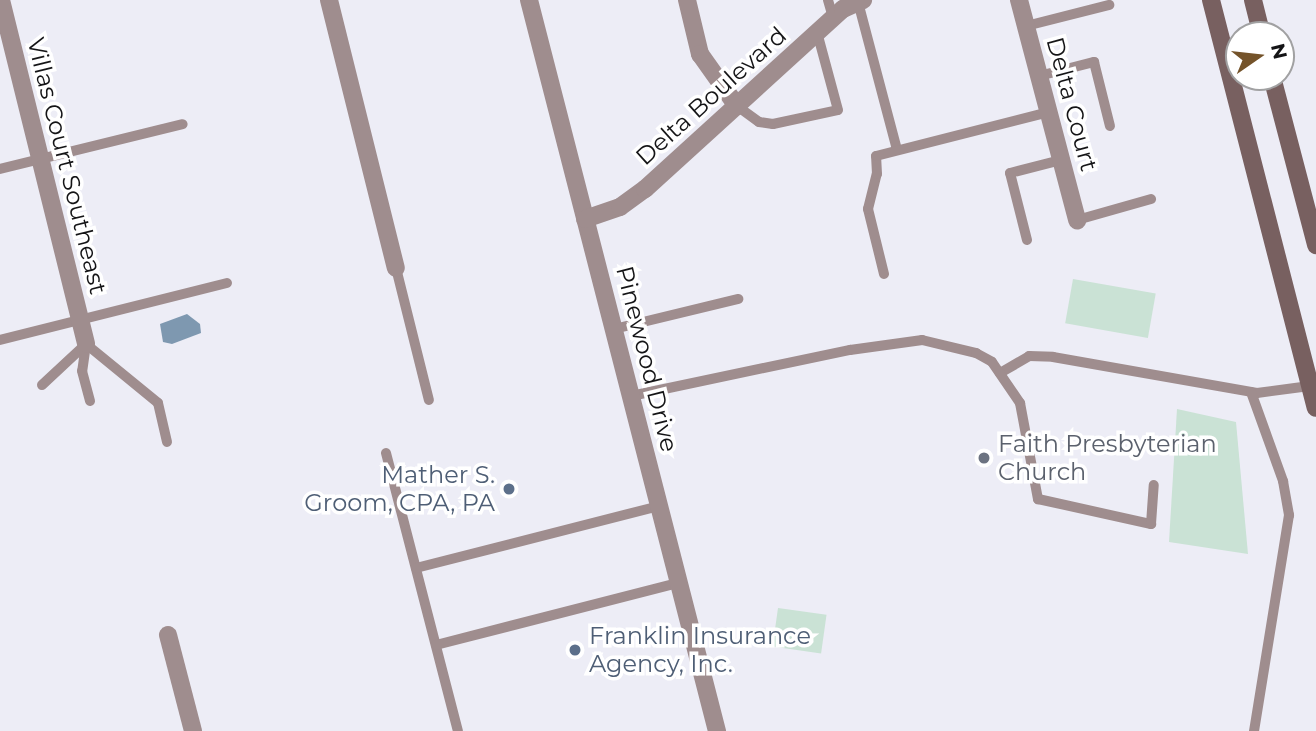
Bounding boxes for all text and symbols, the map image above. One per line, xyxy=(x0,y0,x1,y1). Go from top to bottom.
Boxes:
street label: Delta Boulevard xyxy=(630,21,792,171)
north arrow xyxy=(1225,21,1295,91)
street label: Delta Court xyxy=(1040,34,1104,174)
street label: Villas Court Southeast xyxy=(21,35,113,297)
text: N xyxy=(1266,41,1292,62)
street label: Pinewood Drive xyxy=(610,263,684,455)
place label: Faith Presbyterian Church xyxy=(998,430,1217,486)
marker: Faith Presbyterian Church xyxy=(976,450,992,466)
place label: Mather S. Groom, CPA, PA xyxy=(304,461,495,517)
marker: Mather S. Groom, CPA, PA xyxy=(501,481,517,497)
place label: Franklin Insurance Agency, Inc. xyxy=(589,622,811,678)
marker: Franklin Insurance Agency, Inc. xyxy=(567,642,583,658)

